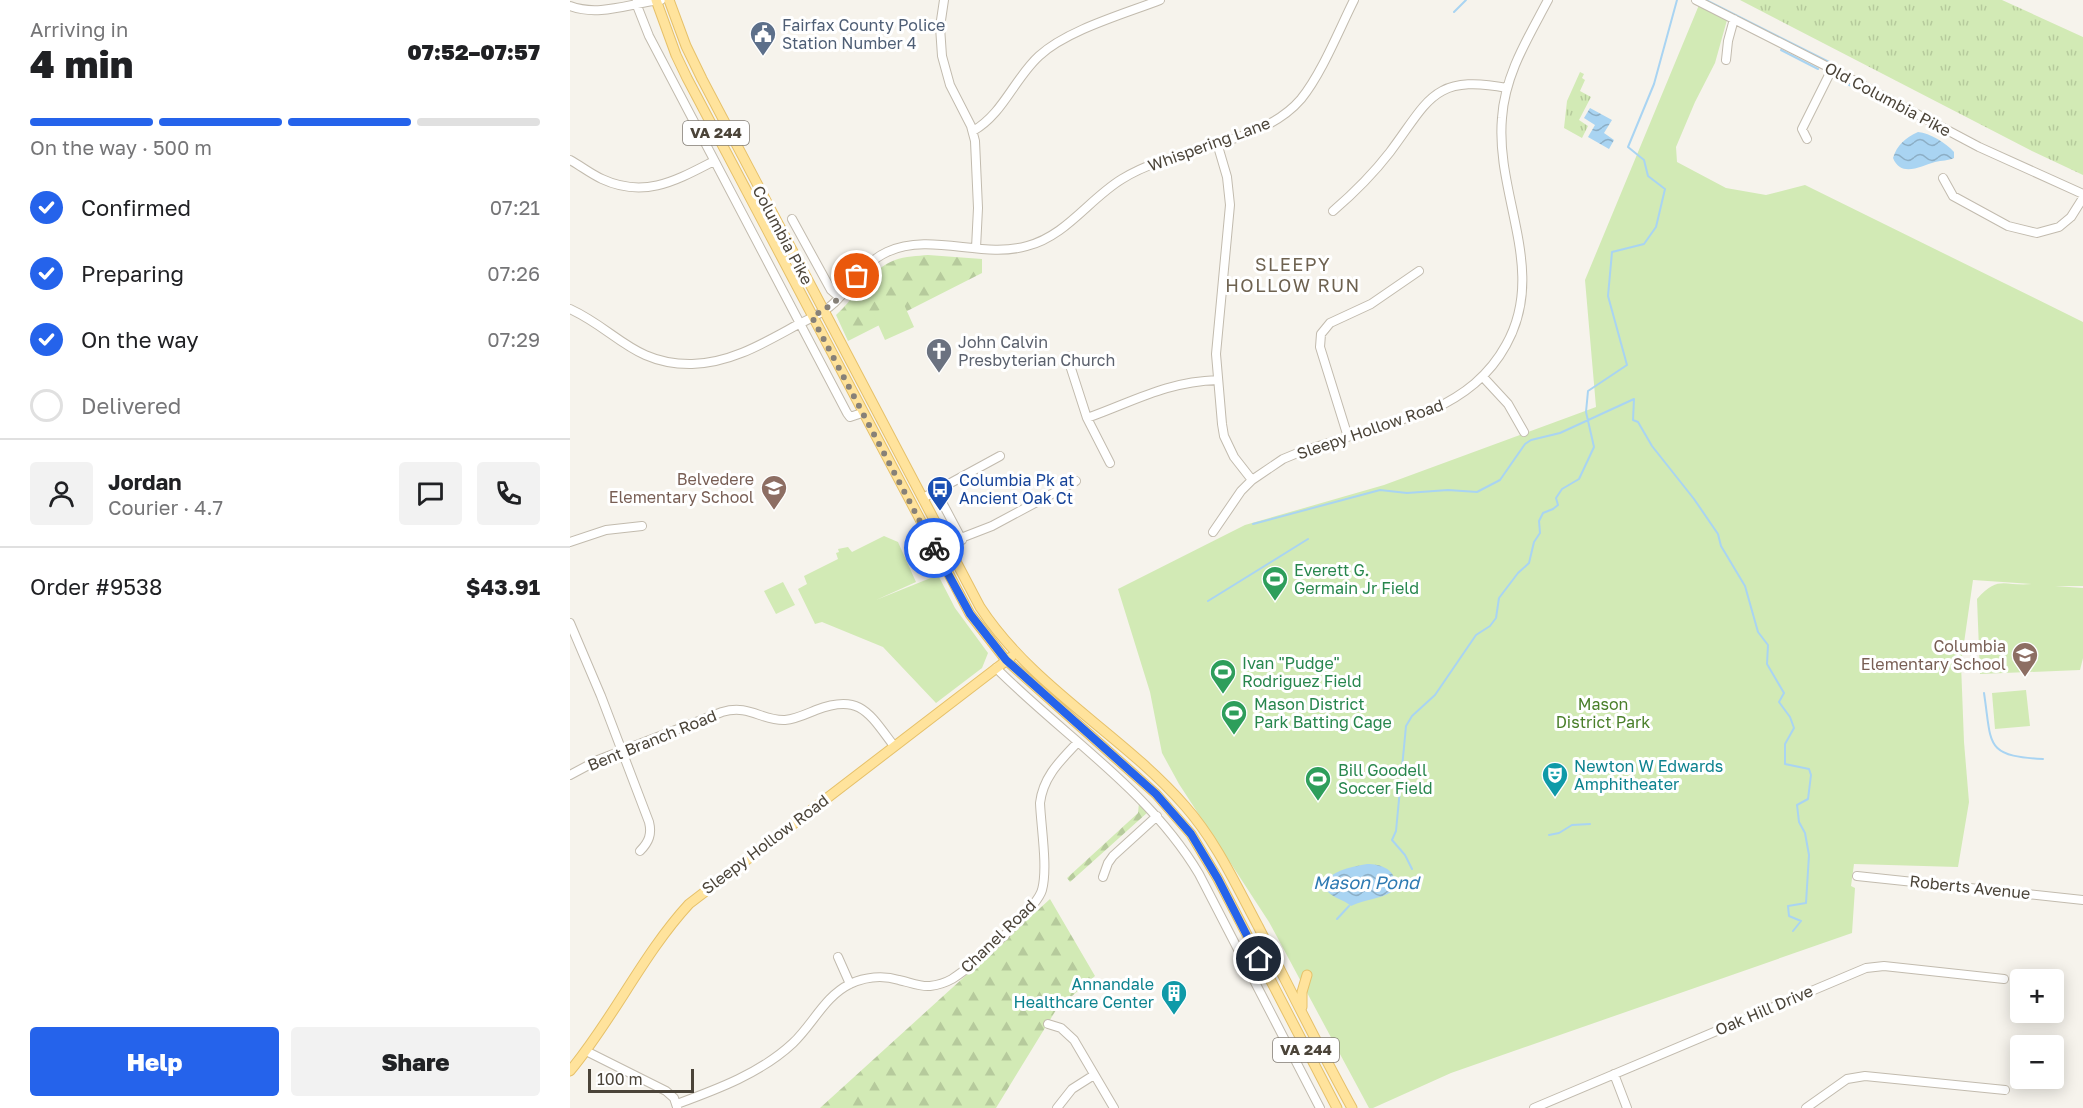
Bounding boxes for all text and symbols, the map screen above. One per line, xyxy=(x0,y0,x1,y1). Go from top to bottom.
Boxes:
place label: Fairfax County Police Station Number 4 xyxy=(782,15,945,53)
text: Arriving in xyxy=(30,17,128,41)
public building icon: Fairfax County Police Station Number 4 xyxy=(748,19,778,57)
text: 07:52–07:57 xyxy=(407,38,540,65)
text: 4 min xyxy=(30,40,133,87)
street label: Old Columbia Pike xyxy=(1821,57,1955,141)
street label: Whispering Lane xyxy=(1145,113,1273,175)
road number: VA 244 xyxy=(683,121,749,145)
text: On the way · 500 m xyxy=(30,135,212,159)
street label: Columbia Pike xyxy=(748,182,818,288)
icon: check xyxy=(30,191,63,224)
text: Confirmed xyxy=(81,194,191,221)
text: 07:21 xyxy=(490,195,540,219)
pin xyxy=(831,250,882,301)
district label: SLEEPY HOLLOW RUN xyxy=(1225,253,1361,296)
icon: check xyxy=(30,257,63,290)
icon: bag xyxy=(840,259,873,292)
text: Preparing xyxy=(81,260,184,287)
text: 07:26 xyxy=(487,261,540,285)
icon: check xyxy=(30,323,63,356)
text: On the way xyxy=(81,326,199,353)
text: 07:29 xyxy=(487,327,540,351)
place label: John Calvin Presbyterian Church xyxy=(958,332,1115,370)
church icon: John Calvin Presbyterian Church xyxy=(924,336,954,374)
text: Delivered xyxy=(81,392,181,419)
street label: Sleepy Hollow Road xyxy=(1294,395,1446,463)
button: person xyxy=(30,462,93,525)
button: chat xyxy=(399,462,462,525)
button: phone xyxy=(477,462,540,525)
text: Jordan xyxy=(108,468,182,495)
place label: Belvedere Elementary School xyxy=(609,469,754,507)
place label: Columbia Pk at Ancient Oak Ct xyxy=(959,470,1074,508)
school or university icon: Belvedere Elementary School xyxy=(759,473,789,511)
bus stop icon: Columbia Pk at Ancient Oak Ct xyxy=(925,474,955,512)
text: Courier · 4.7 xyxy=(108,495,223,519)
courier xyxy=(904,518,964,578)
icon: bike xyxy=(918,532,951,565)
place label: Everett G. Germain Jr Field xyxy=(1294,560,1419,598)
sports icon: Everett G. Germain Jr Field xyxy=(1260,564,1290,602)
text: Order #9538 xyxy=(30,573,162,600)
text: $43.91 xyxy=(466,573,540,600)
place label: Columbia Elementary School xyxy=(1861,636,2006,674)
school or university icon: Columbia Elementary School xyxy=(2010,640,2040,678)
place label: Ivan "Pudge" Rodriguez Field xyxy=(1242,653,1362,691)
sports icon: Ivan "Pudge" Rodriguez Field xyxy=(1208,657,1238,695)
place label: Mason District Park Batting Cage xyxy=(1254,694,1392,732)
park label: Mason District Park xyxy=(1556,694,1650,732)
sports icon: Mason District Park Batting Cage xyxy=(1219,698,1249,736)
street label: Bent Branch Road xyxy=(584,705,720,775)
place label: Newton W Edwards Amphitheater xyxy=(1574,756,1723,794)
place label: Bill Goodell Soccer Field xyxy=(1338,760,1433,798)
theatre icon: Newton W Edwards Amphitheater xyxy=(1540,760,1570,798)
sports icon: Bill Goodell Soccer Field xyxy=(1303,764,1333,802)
street label: Sleepy Hollow Road xyxy=(698,790,832,898)
water label: Mason Pond xyxy=(1313,871,1421,893)
street label: Roberts Avenue xyxy=(1909,871,2031,903)
street label: Chanel Road xyxy=(956,895,1040,977)
pin xyxy=(1233,933,1284,984)
icon: home xyxy=(1242,942,1275,975)
map controls xyxy=(2010,969,2064,1089)
button: + xyxy=(2010,969,2064,1023)
place label: Annandale Healthcare Center xyxy=(1014,974,1154,1012)
building icon: Annandale Healthcare Center xyxy=(1159,978,1189,1016)
street label: Oak Hill Drive xyxy=(1712,980,1816,1040)
button: Help xyxy=(30,1027,279,1096)
button: Share xyxy=(291,1027,540,1096)
button: − xyxy=(2010,1035,2064,1089)
road number: VA 244 xyxy=(1273,1038,1339,1062)
scale bar xyxy=(588,1066,694,1094)
text: 100 m xyxy=(597,1069,643,1089)

